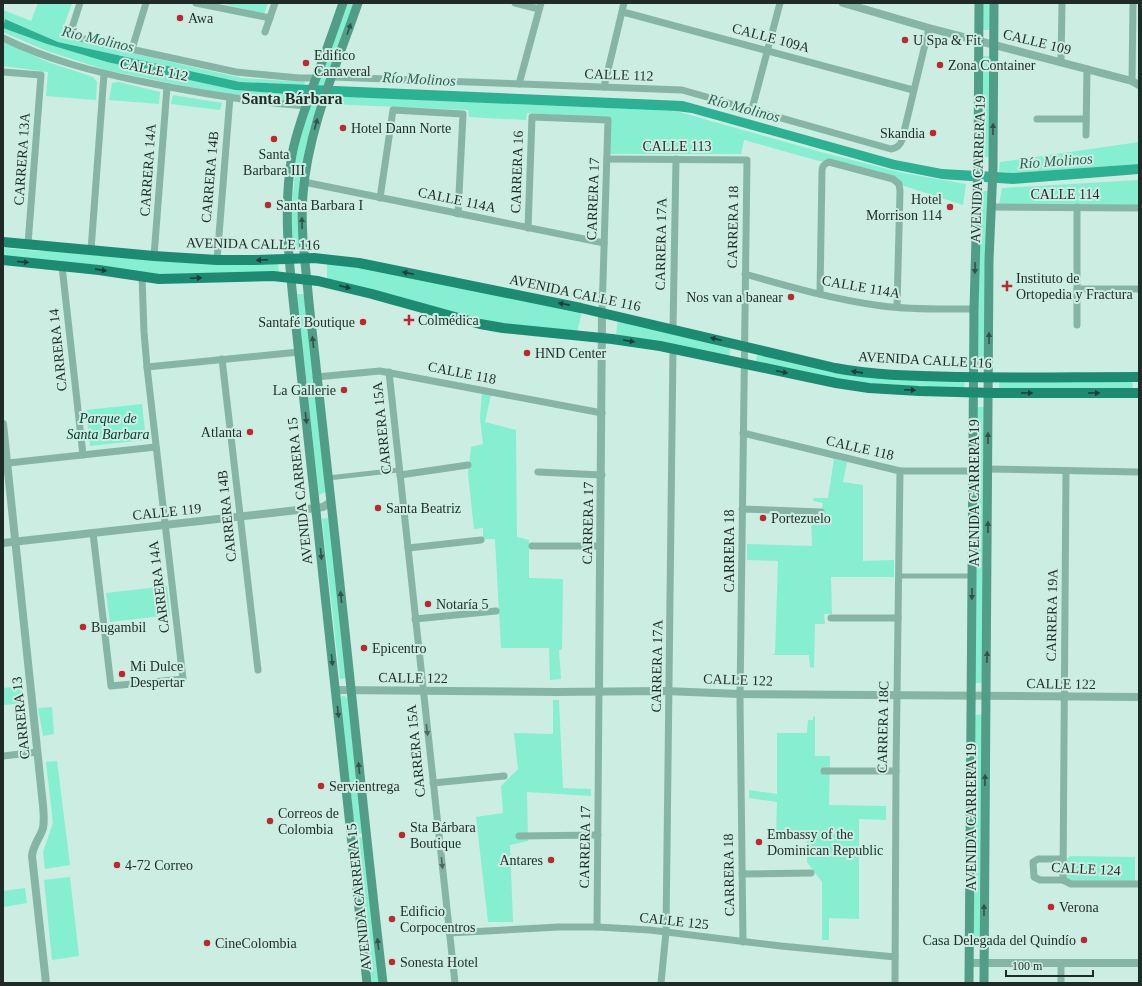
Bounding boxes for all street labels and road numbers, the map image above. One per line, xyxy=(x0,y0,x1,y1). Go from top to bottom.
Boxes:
street label: CALLE 109A xyxy=(731,20,812,56)
street label: CALLE 109 xyxy=(1001,26,1073,58)
street label: CALLE 112 xyxy=(119,56,189,84)
street label: CALLE 112 xyxy=(584,66,654,84)
street label: AVENIDA CARRERA 19 xyxy=(968,95,988,243)
street label: CARRERA 13A xyxy=(11,111,33,206)
street label: CARRERA 14A xyxy=(137,122,159,217)
street label: CARRERA 14B xyxy=(199,130,221,224)
street label: CARRERA 16 xyxy=(508,130,526,214)
street label: CALLE 113 xyxy=(642,139,712,154)
street label: CARRERA 17 xyxy=(584,157,602,241)
street label: CALLE 114A xyxy=(417,184,498,216)
street label: CARRERA 18 xyxy=(725,185,741,269)
street label: CALLE 114 xyxy=(1030,187,1100,202)
street label: CARRERA 17A xyxy=(653,197,669,291)
street label: AVENIDA CALLE 116 xyxy=(186,235,320,253)
street label: AVENIDA CALLE 116 xyxy=(508,272,642,314)
street label: CALLE 114A xyxy=(821,273,902,301)
street label: CARRERA 14 xyxy=(46,308,70,392)
street label: AVENIDA CALLE 116 xyxy=(858,349,992,371)
street label: CALLE 118 xyxy=(427,359,497,387)
street label: CARRERA 15A xyxy=(370,380,394,475)
street label: AVENIDA CARRERA 15 xyxy=(285,417,315,565)
street label: AVENIDA CARRERA 19 xyxy=(967,419,982,567)
street label: CALLE 118 xyxy=(825,433,895,463)
street label: CARRERA 14B xyxy=(215,469,239,563)
street label: CARRERA 17 xyxy=(580,481,596,565)
street label: CALLE 119 xyxy=(132,501,202,523)
street label: CARRERA 18 xyxy=(722,510,737,592)
street label: CARRERA 14A xyxy=(146,539,172,634)
street label: CARRERA 19A xyxy=(1044,568,1060,662)
street label: CARRERA 17A xyxy=(649,619,665,713)
street label: CALLE 122 xyxy=(378,670,448,686)
street label: CALLE 122 xyxy=(703,671,773,689)
street label: CARRERA 13 xyxy=(9,676,33,760)
street label: CALLE 122 xyxy=(1026,676,1096,692)
street label: CARRERA 18C xyxy=(875,681,891,773)
street label: CARRERA 15A xyxy=(404,703,428,798)
street label: AVENIDA CARRERA 19 xyxy=(964,743,979,891)
street label: CARRERA 17 xyxy=(577,805,593,889)
street label: AVENIDA CARRERA 15 xyxy=(344,823,374,971)
street label: CARRERA 18 xyxy=(721,833,737,917)
street label: CALLE 124 xyxy=(1051,860,1121,878)
street label: CALLE 125 xyxy=(639,910,709,932)

